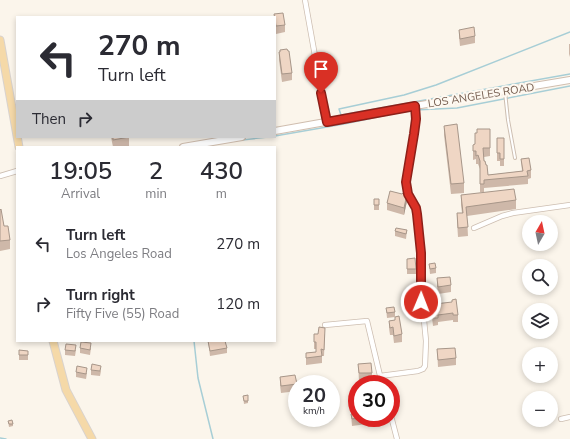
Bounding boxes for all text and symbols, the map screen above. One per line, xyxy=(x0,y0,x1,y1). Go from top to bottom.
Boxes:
text: 270 m xyxy=(98,27,181,65)
icon: left xyxy=(32,32,84,84)
pin xyxy=(304,52,338,93)
icon: arrive xyxy=(310,58,332,80)
text: Turn left xyxy=(98,63,166,87)
street label: LOS ANGELES ROAD xyxy=(427,80,536,111)
icon: right xyxy=(74,108,96,130)
text: Then xyxy=(32,109,66,129)
text: 19:05 xyxy=(49,155,112,187)
text: 2 xyxy=(149,155,163,187)
text: 430 xyxy=(200,155,243,187)
text: Arrival xyxy=(61,185,100,203)
text: min xyxy=(145,185,167,203)
text: m xyxy=(216,185,227,203)
north arrow xyxy=(522,215,558,251)
map controls xyxy=(522,215,558,427)
text: Turn left xyxy=(66,225,125,245)
icon: left xyxy=(32,233,54,255)
text: 270 m xyxy=(216,234,260,254)
text: Los Angeles Road xyxy=(66,245,172,263)
button: search xyxy=(522,259,558,295)
position arrow xyxy=(400,281,442,323)
text: Turn right xyxy=(66,285,135,305)
icon: right xyxy=(32,293,54,315)
text: 120 m xyxy=(216,294,260,314)
button: layers xyxy=(522,303,558,339)
text: Fifty Five (55) Road xyxy=(66,305,179,323)
button: + xyxy=(522,347,558,383)
speed limit sign: 30 xyxy=(348,375,400,427)
text: 20 xyxy=(302,382,326,409)
button: − xyxy=(522,391,558,427)
text: km/h xyxy=(303,404,325,418)

